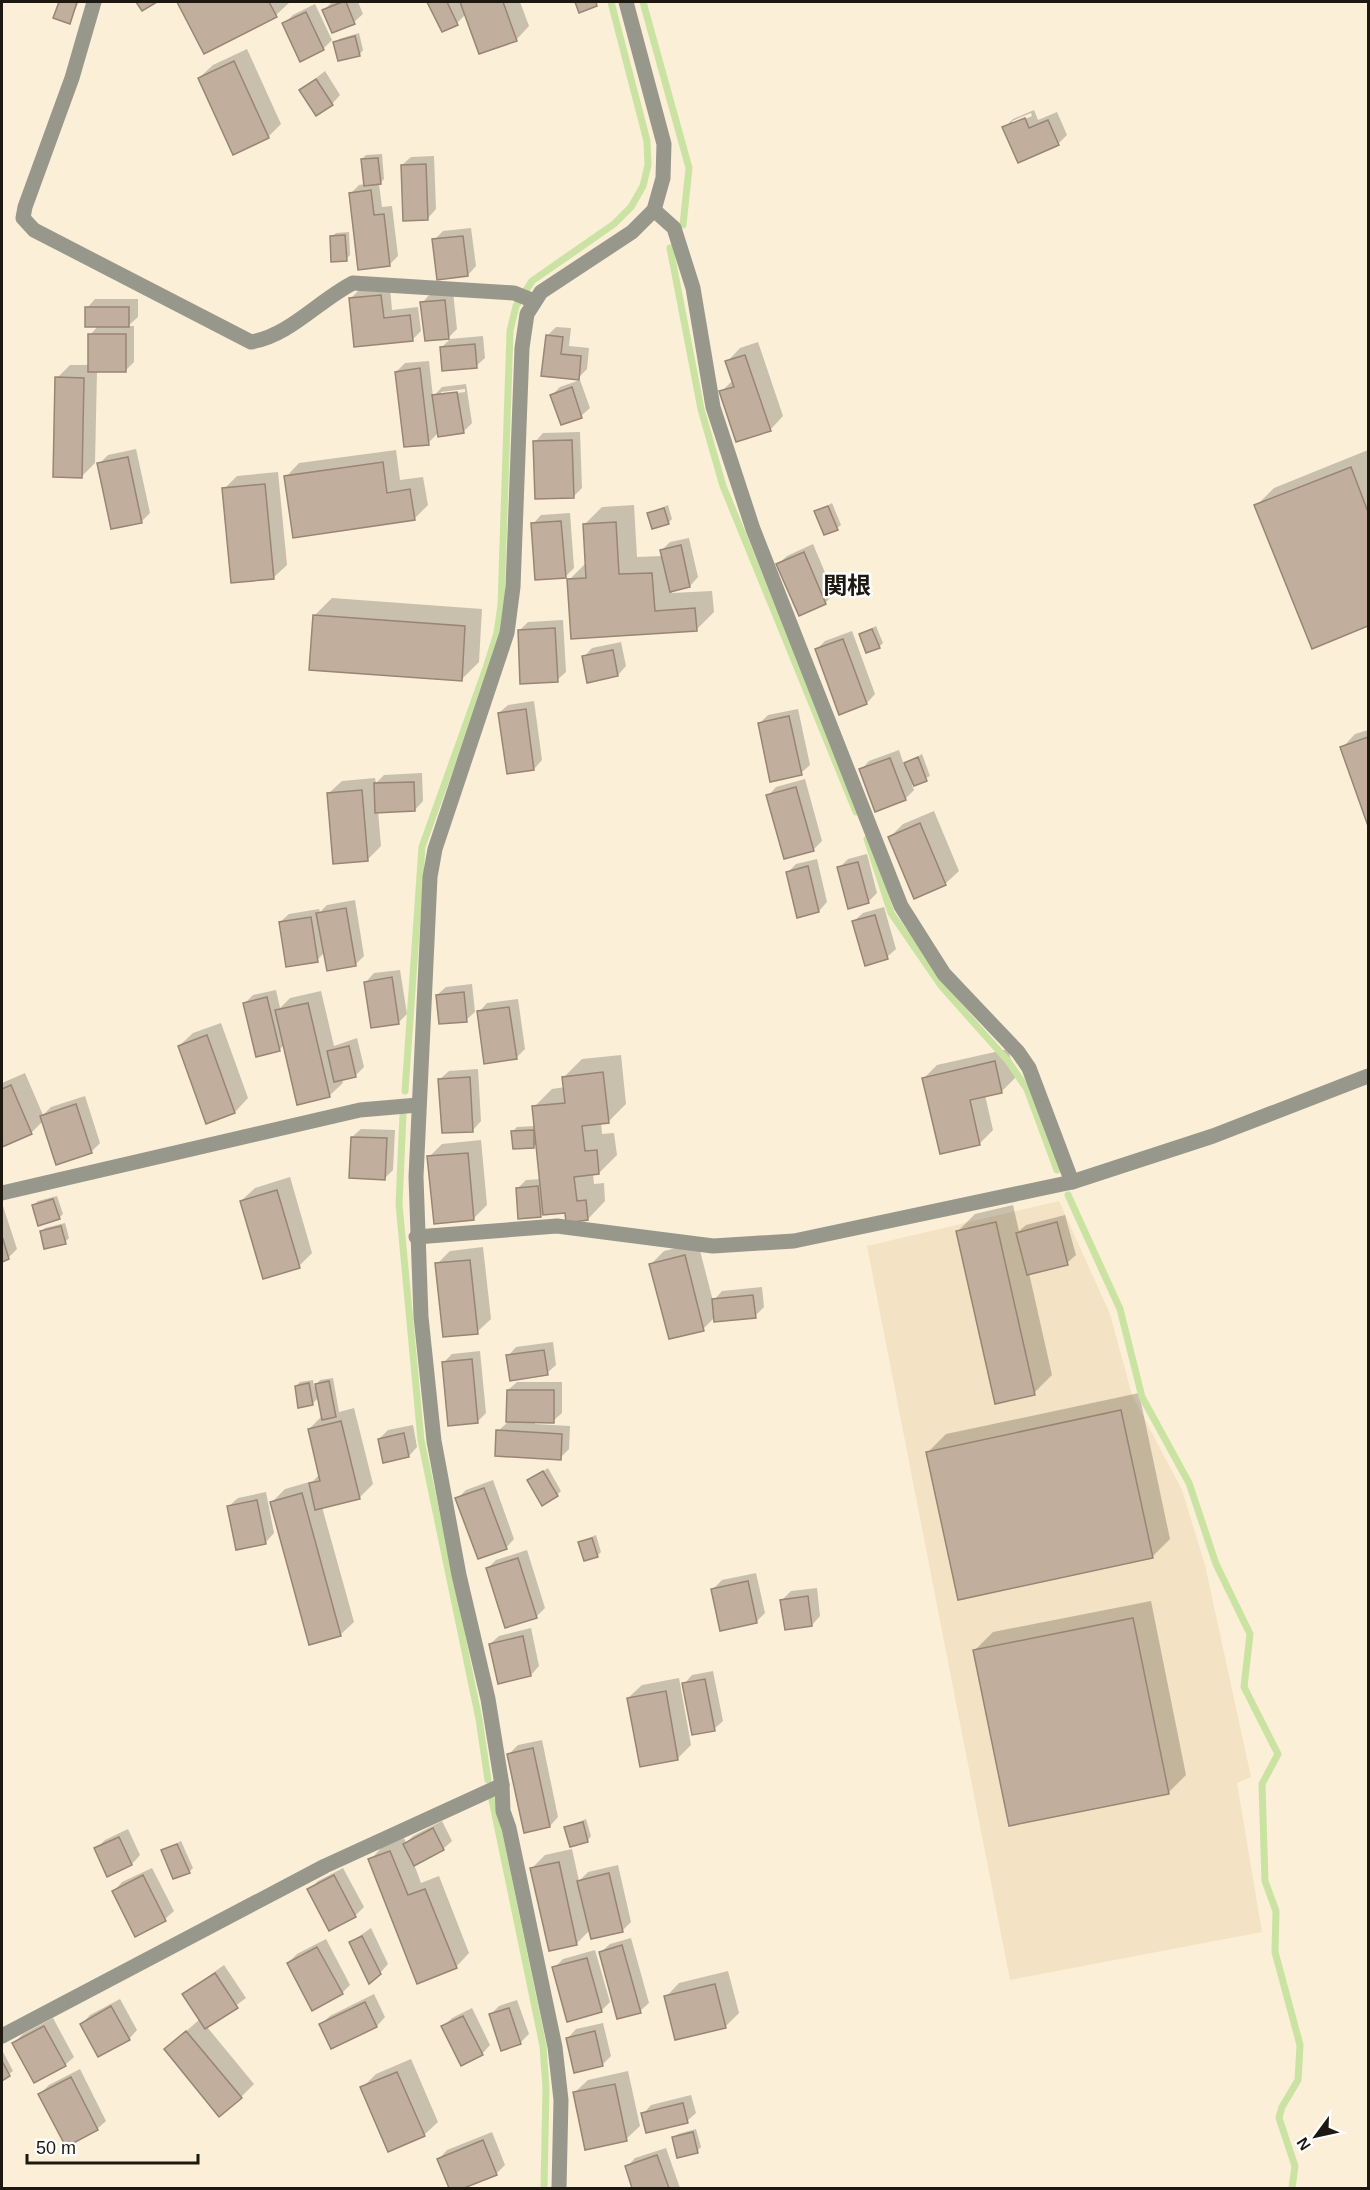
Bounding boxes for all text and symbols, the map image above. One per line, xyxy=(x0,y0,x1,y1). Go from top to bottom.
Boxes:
district label: 関根 xyxy=(823,572,871,599)
north arrow xyxy=(1286,2106,1346,2166)
scale bar xyxy=(27,2127,198,2165)
text: N xyxy=(1294,2134,1314,2153)
text: 50 m xyxy=(36,2138,76,2158)

